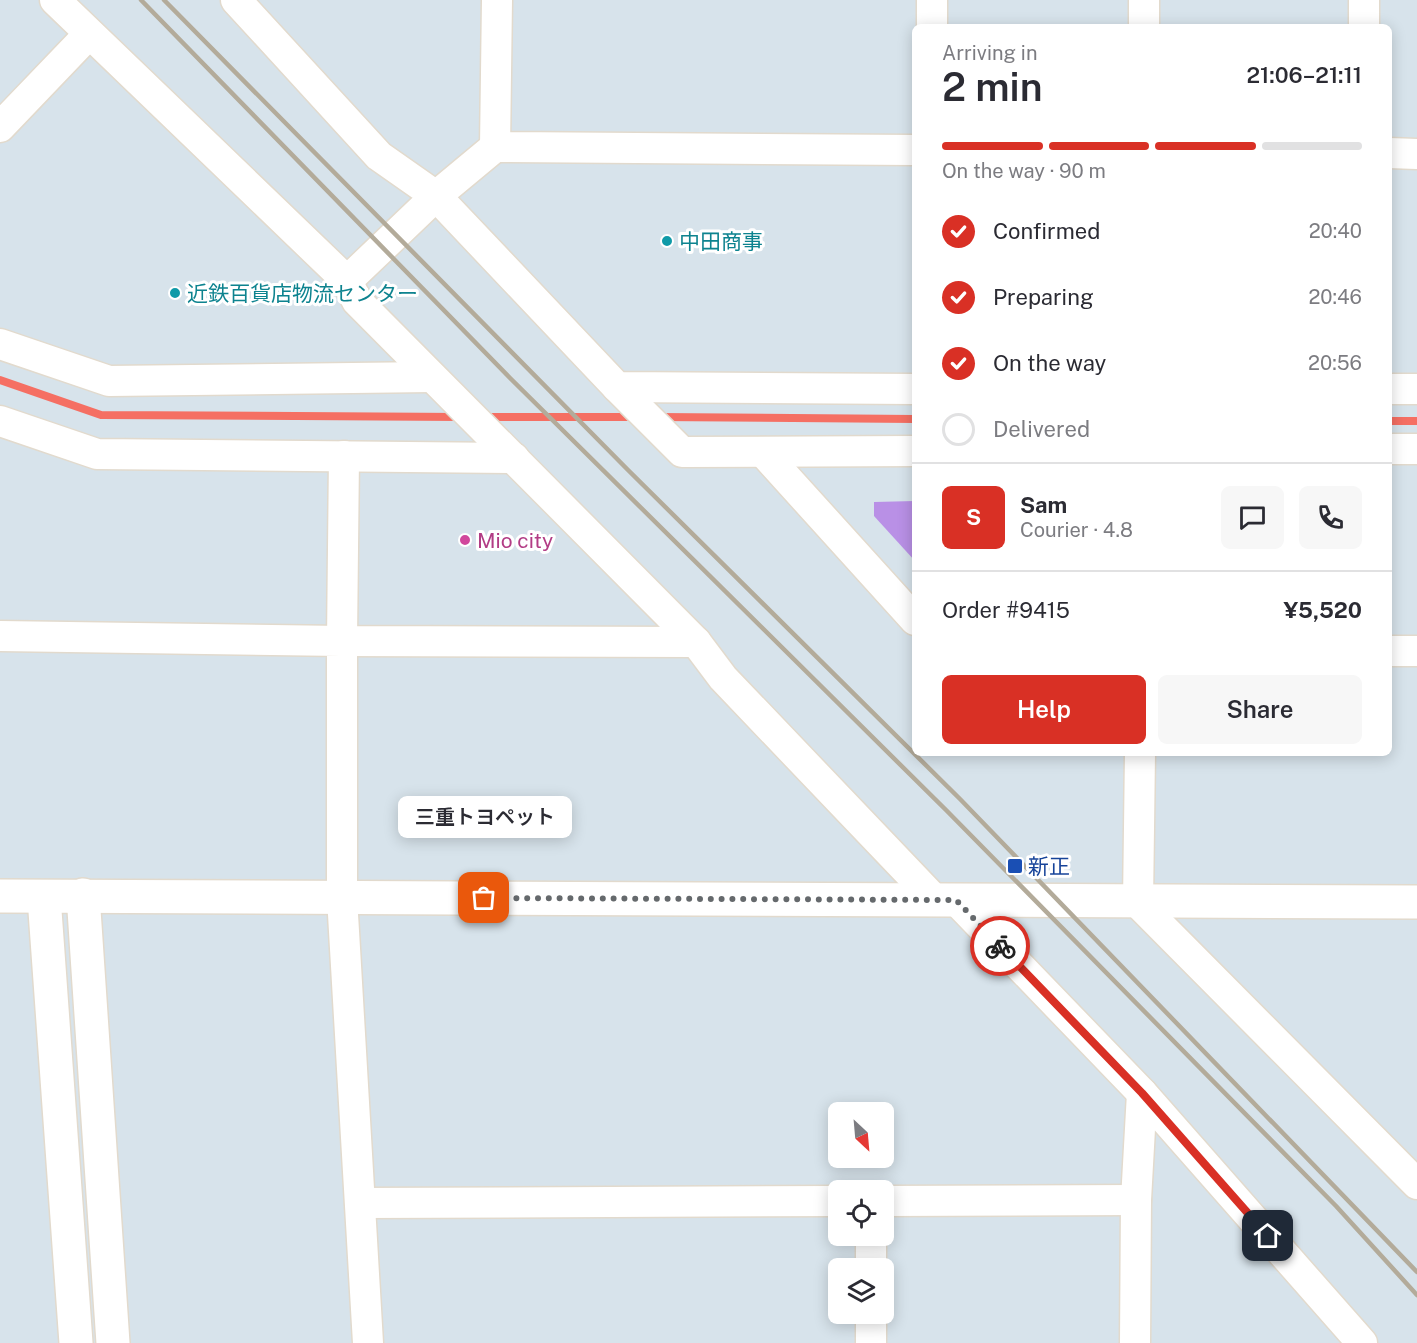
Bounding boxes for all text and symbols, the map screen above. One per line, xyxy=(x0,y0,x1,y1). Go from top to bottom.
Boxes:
text: Arriving in xyxy=(942,41,1037,65)
text: 21:06–21:11 xyxy=(1246,62,1362,88)
text: 2 min xyxy=(942,64,1043,110)
text: On the way · 90 m xyxy=(942,159,1106,183)
icon: check xyxy=(942,215,975,248)
text: Confirmed xyxy=(993,218,1100,244)
text: 20:40 xyxy=(1309,219,1362,243)
place label: 中田商事 xyxy=(679,229,763,254)
marker: 中田商事 xyxy=(660,234,674,248)
place label: 近鉄百貨店物流センター xyxy=(187,281,418,306)
icon: check xyxy=(942,281,975,314)
text: Preparing xyxy=(993,284,1094,310)
text: 20:46 xyxy=(1308,285,1362,309)
marker: 近鉄百貨店物流センター xyxy=(168,286,182,300)
icon: check xyxy=(942,347,975,380)
text: On the way xyxy=(993,350,1106,376)
text: 20:56 xyxy=(1308,351,1362,375)
text: Delivered xyxy=(993,416,1090,442)
button: chat xyxy=(1221,486,1284,549)
button: phone xyxy=(1299,486,1362,549)
text: Sam xyxy=(1020,492,1067,518)
text: S xyxy=(966,504,981,530)
text: Courier · 4.8 xyxy=(1020,518,1133,542)
place label: Mio city xyxy=(477,528,553,553)
marker: Mio city xyxy=(458,533,472,547)
text: Order #9415 xyxy=(942,597,1070,623)
text: ¥5,520 xyxy=(1284,597,1362,623)
button: Help xyxy=(942,675,1146,744)
button: Share xyxy=(1158,675,1362,744)
callout: 三重トヨペット xyxy=(397,796,571,838)
text: 三重トヨペット xyxy=(415,805,555,829)
place label: 新正 xyxy=(1028,854,1070,879)
marker: 新正 xyxy=(1006,857,1024,875)
pin xyxy=(458,872,509,923)
icon: bag xyxy=(467,881,500,914)
courier xyxy=(970,916,1030,976)
icon: bike xyxy=(984,930,1017,963)
north arrow xyxy=(828,1102,894,1168)
map controls xyxy=(828,1102,894,1324)
button: locate xyxy=(828,1180,894,1246)
pin xyxy=(1242,1210,1293,1261)
icon: home xyxy=(1251,1219,1284,1252)
button: layers xyxy=(828,1258,894,1324)

